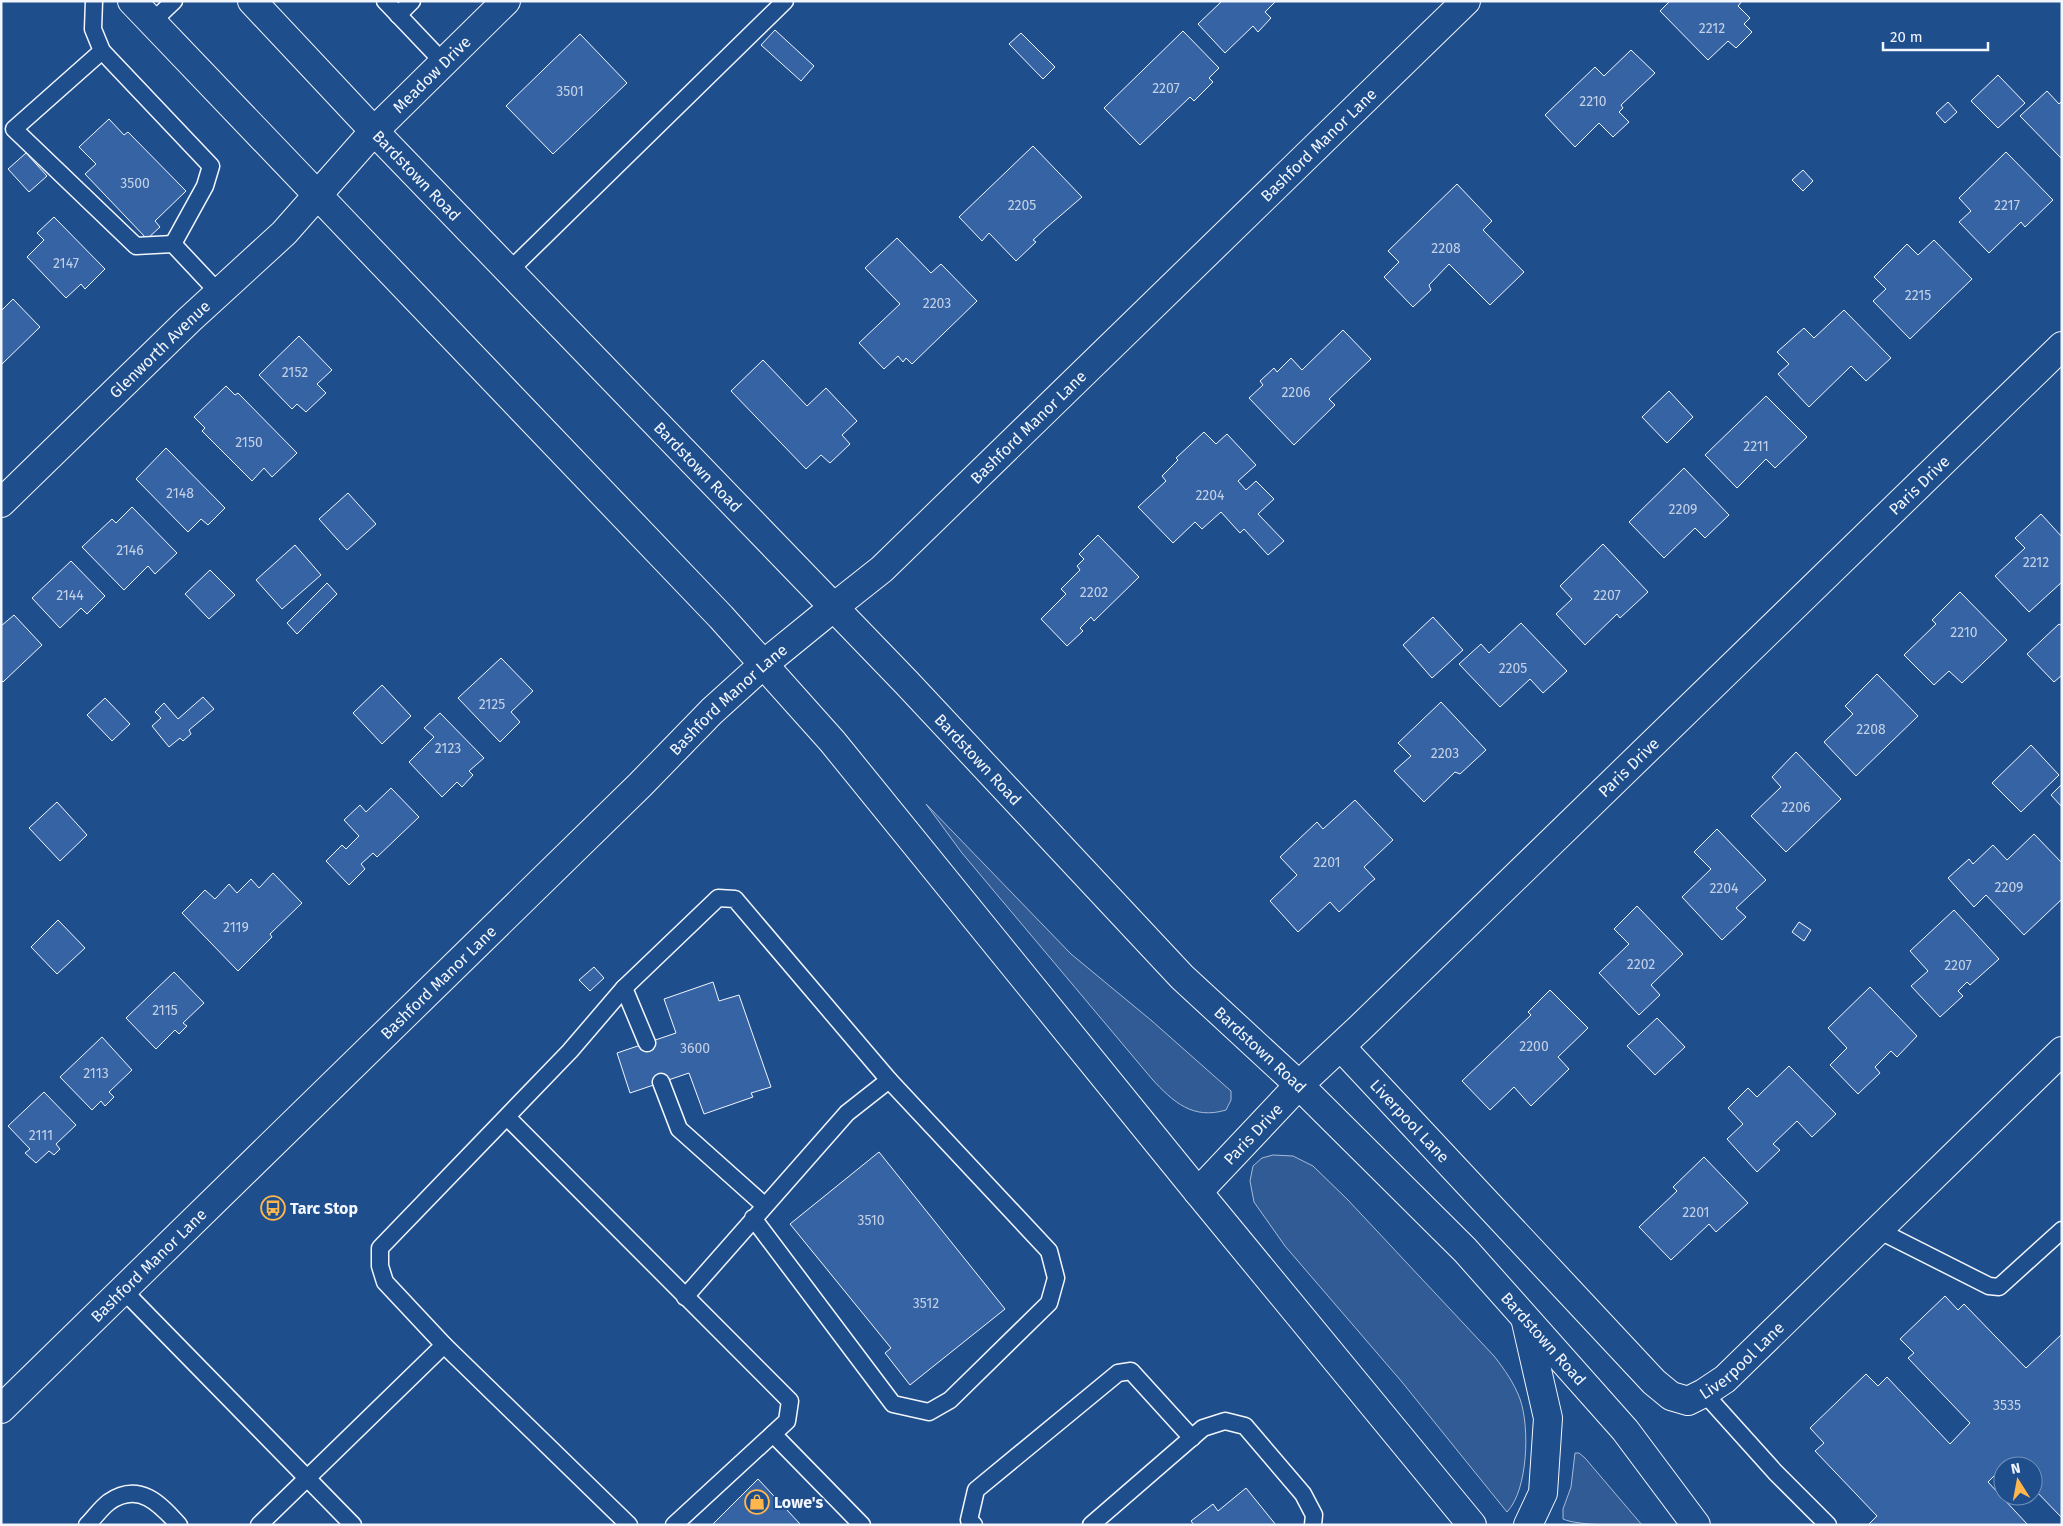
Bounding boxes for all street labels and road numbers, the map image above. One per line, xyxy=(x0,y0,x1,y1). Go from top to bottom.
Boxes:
street label: Meadow Drive xyxy=(389,32,475,117)
street label: Bashford Manor Lane xyxy=(1256,84,1380,205)
street label: Bardstown Road xyxy=(369,126,465,225)
street label: Glenworth Avenue xyxy=(105,296,214,402)
street label: Bashford Manor Lane xyxy=(966,366,1090,488)
street label: Bardstown Road xyxy=(650,418,746,516)
street label: Paris Drive xyxy=(1885,451,1953,519)
street label: Bashford Manor Lane xyxy=(665,640,791,759)
street label: Bardstown Road xyxy=(931,710,1026,809)
street label: Paris Drive xyxy=(1594,733,1663,801)
street label: Bashford Manor Lane xyxy=(376,921,500,1043)
street label: Bardstown Road xyxy=(1211,1002,1310,1096)
street label: Liverpool Lane xyxy=(1366,1075,1453,1166)
street label: Paris Drive xyxy=(1220,1099,1286,1168)
street label: Bashford Manor Lane xyxy=(87,1204,210,1326)
street label: Bardstown Road xyxy=(1497,1288,1590,1389)
street label: Liverpool Lane xyxy=(1696,1318,1788,1403)

